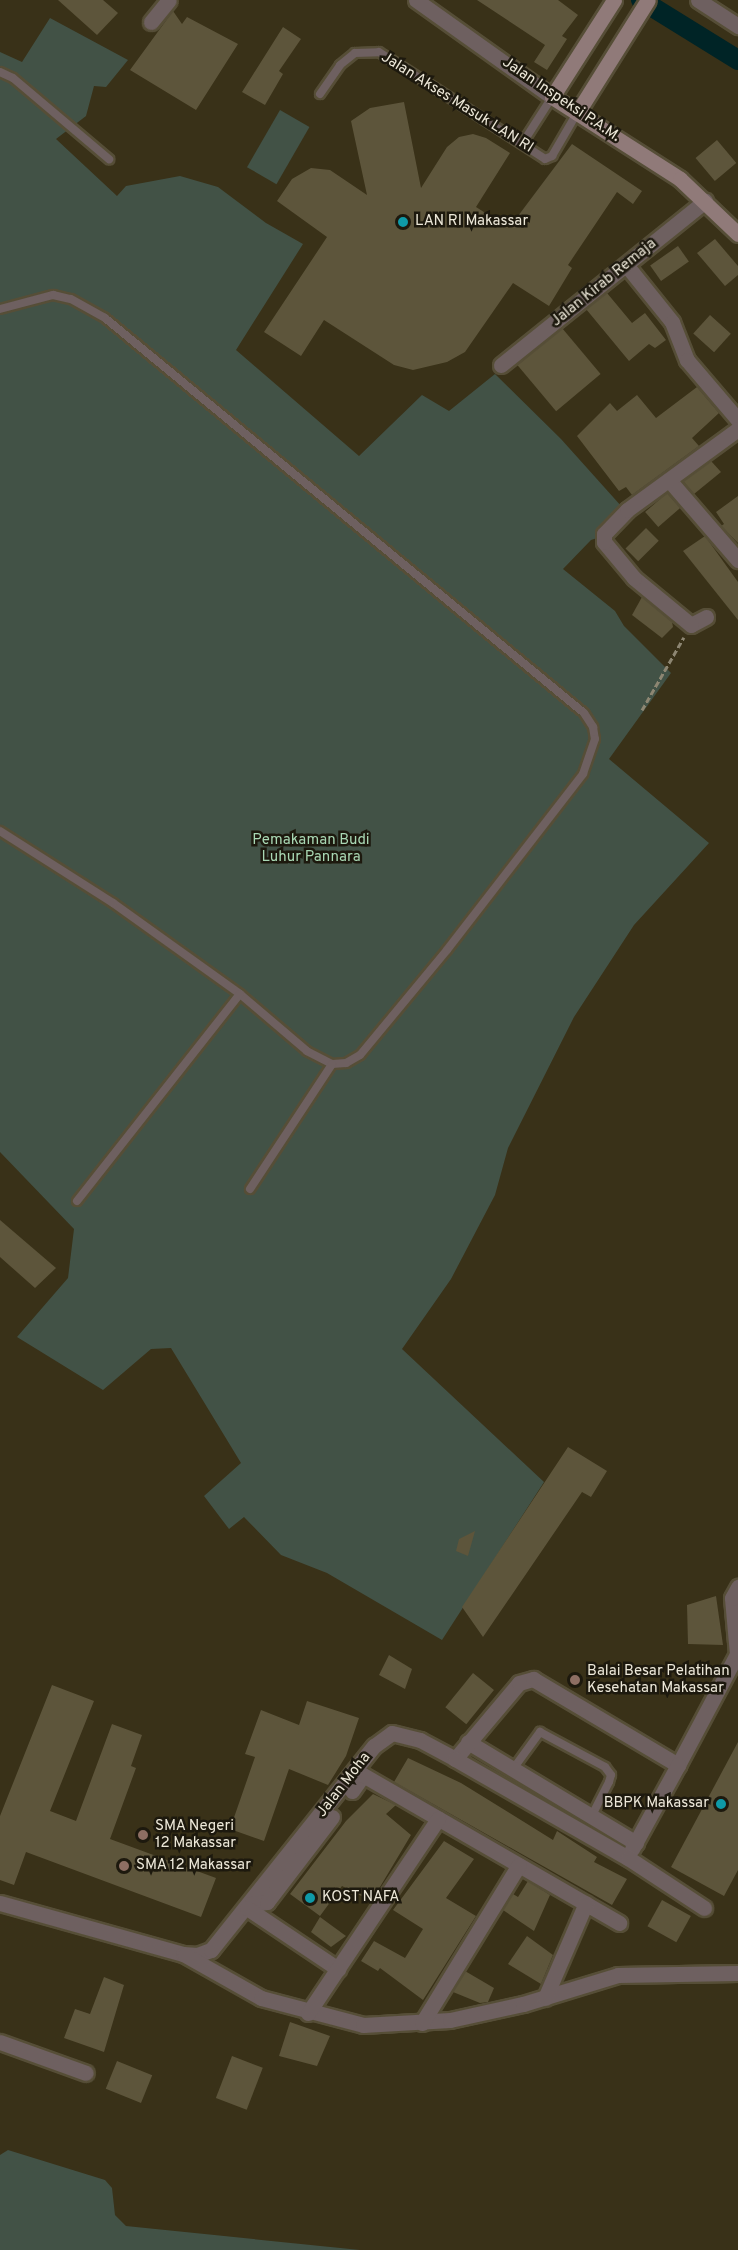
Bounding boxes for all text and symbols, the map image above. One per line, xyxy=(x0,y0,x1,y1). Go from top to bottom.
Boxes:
street label: Jalan Akses Masuk LAN RI xyxy=(377,49,537,157)
street label: Jalan Inspeksi P.A.M. xyxy=(499,54,623,146)
place label: LAN RI Makassar xyxy=(415,213,528,231)
marker: LAN RI Makassar xyxy=(396,215,410,229)
street label: Jalan Kirab Remaja xyxy=(548,235,660,331)
park label: Pemakaman Budi Luhur Pannara xyxy=(252,831,370,866)
place label: Balai Besar Pelatihan Kesehatan Makassar xyxy=(587,1662,730,1697)
marker: Balai Besar Pelatihan Kesehatan Makassar xyxy=(568,1673,582,1687)
street label: Jalan Moha xyxy=(313,1749,375,1821)
place label: BBPK Makassar xyxy=(604,1795,709,1813)
marker: BBPK Makassar xyxy=(714,1797,728,1811)
place label: SMA Negeri 12 Makassar xyxy=(155,1817,236,1852)
marker: SMA Negeri 12 Makassar xyxy=(136,1828,150,1842)
place label: SMA 12 Makassar xyxy=(136,1857,252,1875)
marker: SMA 12 Makassar xyxy=(117,1859,131,1873)
place label: KOST NAFA xyxy=(322,1889,400,1907)
marker: KOST NAFA xyxy=(303,1891,317,1905)

